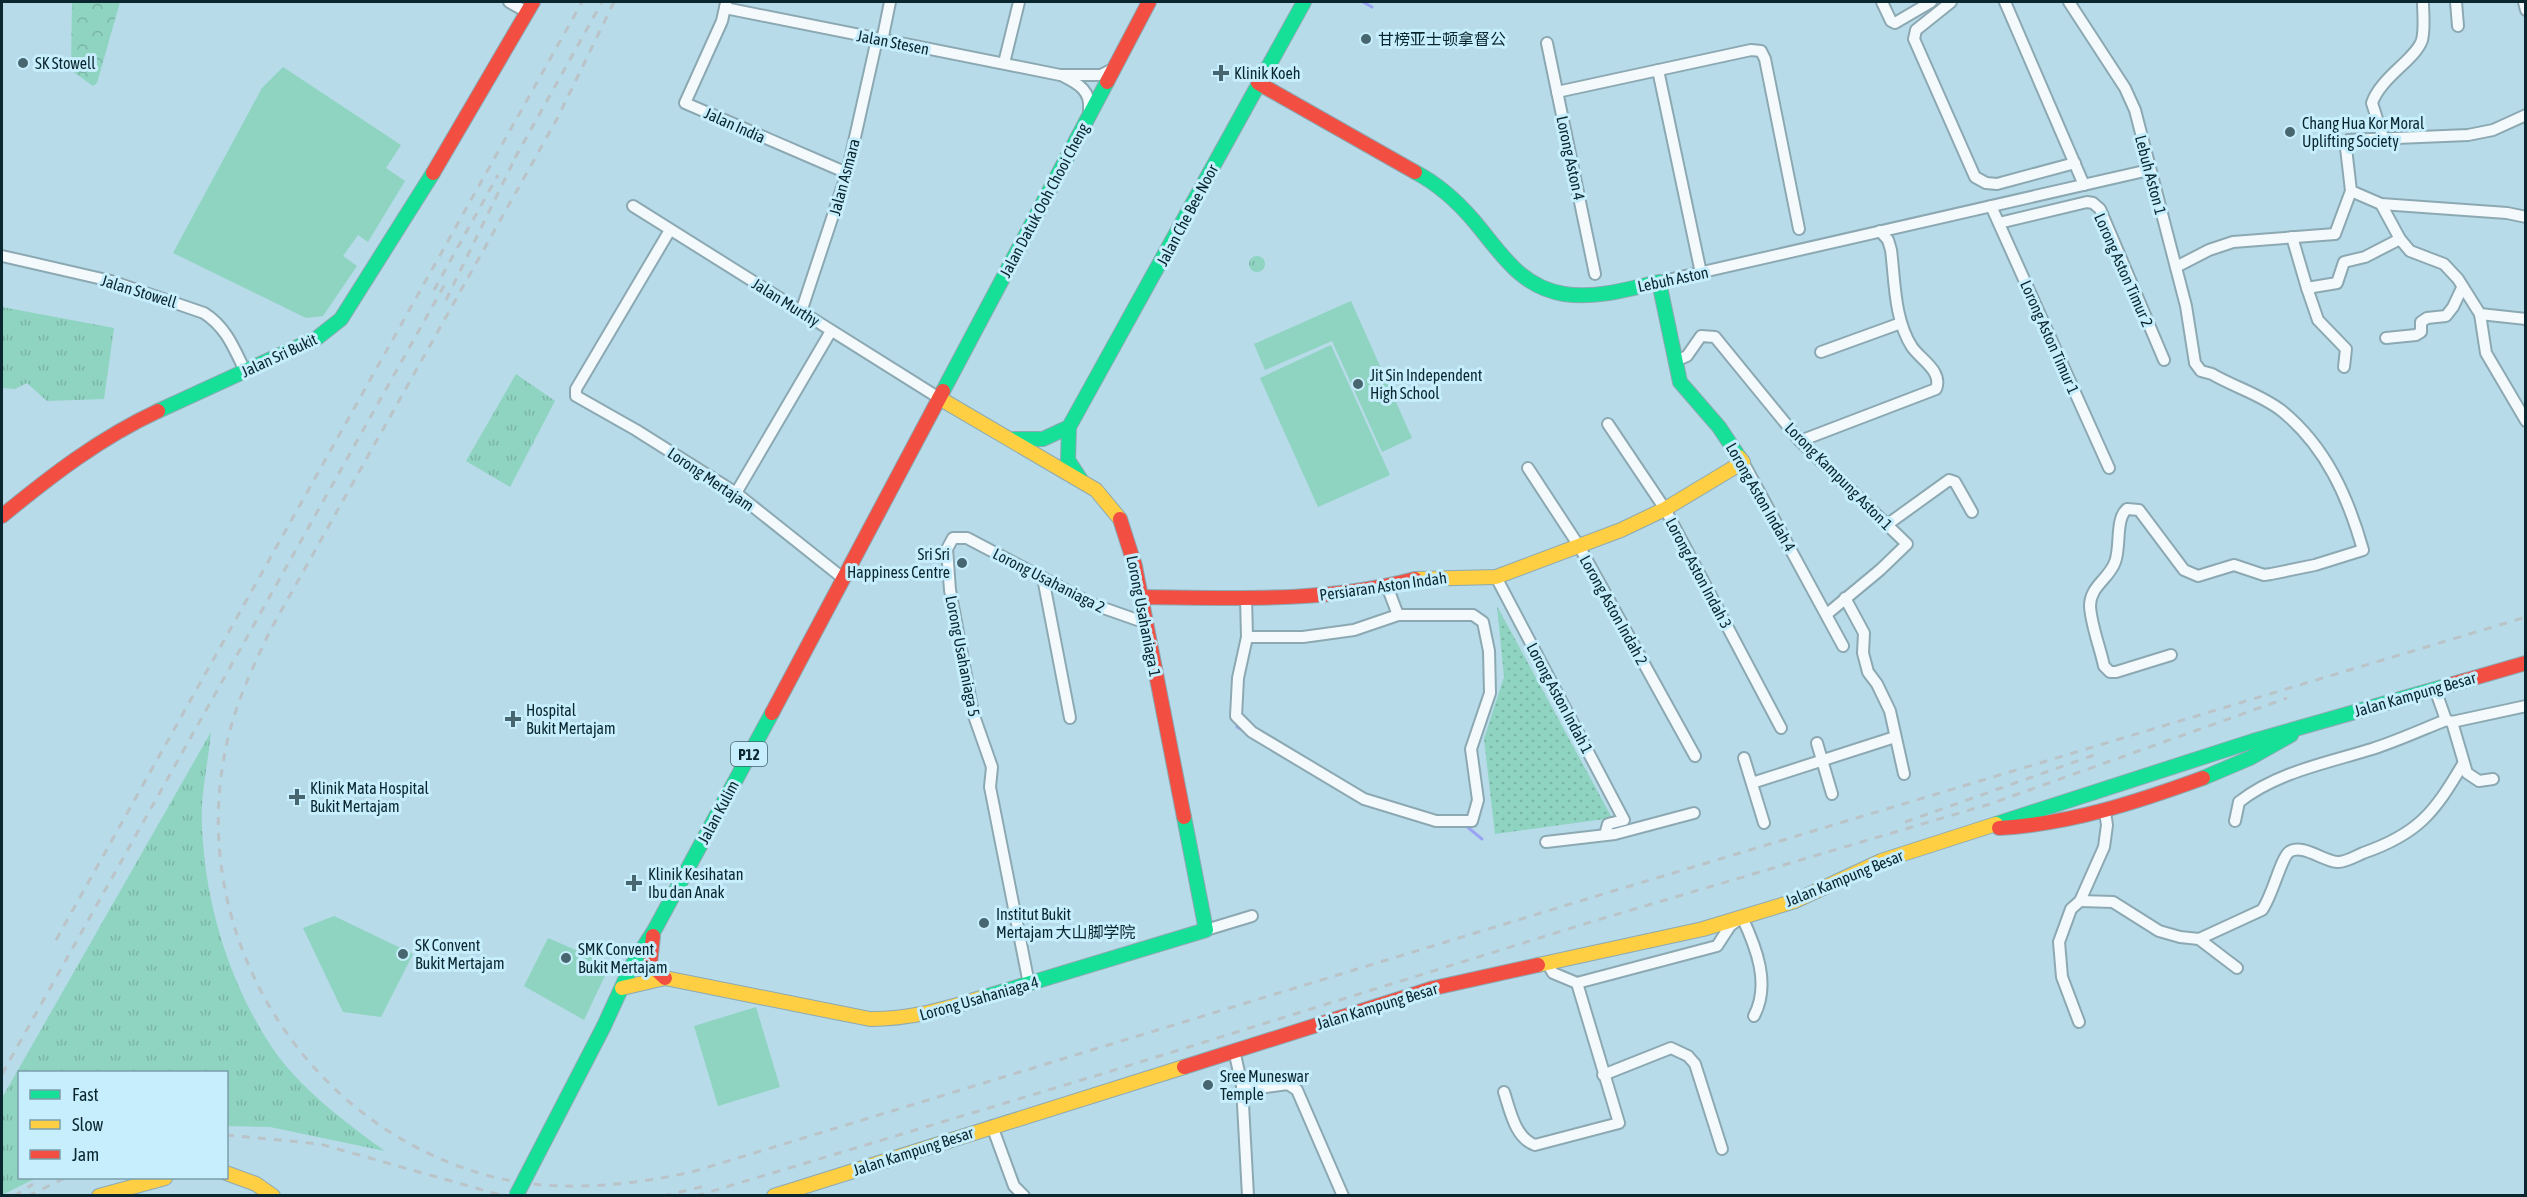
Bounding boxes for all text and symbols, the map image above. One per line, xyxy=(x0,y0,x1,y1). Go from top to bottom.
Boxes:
street label: Jalan Stesen xyxy=(855,26,931,58)
place label: 甘榜亚士顿拿督公 xyxy=(1378,30,1506,48)
marker: 甘榜亚士顿拿督公 xyxy=(1359,32,1373,46)
place label: SK Stowell xyxy=(35,54,96,72)
marker: SK Stowell xyxy=(16,56,30,70)
marker: Klinik Koeh xyxy=(1212,64,1230,82)
place label: Klinik Koeh xyxy=(1234,64,1301,82)
street label: Jalan India xyxy=(702,104,768,146)
street label: Lorong Aston 4 xyxy=(1552,114,1589,202)
place label: Chang Hua Kor Moral Uplifting Society xyxy=(2302,114,2425,151)
street label: Jalan Datuk Ooh Chooi Cheng xyxy=(996,120,1093,281)
marker: Chang Hua Kor Moral Uplifting Society xyxy=(2283,125,2297,139)
street label: Lebuh Aston 1 xyxy=(2132,133,2170,217)
street label: Jalan Asmara xyxy=(825,137,863,217)
street label: Jalan Che Bee Noor xyxy=(1153,161,1221,269)
street label: Lorong Aston Timur 2 xyxy=(2090,210,2157,330)
street label: Lebuh Aston xyxy=(1636,263,1710,295)
street label: Jalan Stowell xyxy=(99,271,180,311)
street label: Jalan Murthy xyxy=(748,274,823,331)
street label: Lorong Aston Timur 1 xyxy=(2016,277,2083,397)
street label: Jalan Sri Bukit xyxy=(238,329,320,380)
place label: Jit Sin Independent High School xyxy=(1370,366,1483,403)
marker: Jit Sin Independent High School xyxy=(1351,377,1365,391)
street label: Lorong Kampung Aston 1 xyxy=(1781,419,1896,534)
street label: Lorong Aston Indah 4 xyxy=(1722,439,1799,555)
street label: Lorong Mertajam xyxy=(664,444,757,515)
street label: Lorong Aston Indah 3 xyxy=(1661,515,1736,632)
street label: Lorong Usahaniaga 2 xyxy=(990,544,1108,617)
place label: Sri Sri Happiness Centre xyxy=(847,545,950,582)
street label: Lorong Aston Indah 2 xyxy=(1576,552,1652,668)
street label: Lorong Usahaniaga 1 xyxy=(1122,554,1165,678)
marker: Sri Sri Happiness Centre xyxy=(955,556,969,570)
street label: Persiaran Aston Indah xyxy=(1318,568,1448,604)
street label: Lorong Usahaniaga 5 xyxy=(941,594,984,718)
street label: Lorong Aston Indah 1 xyxy=(1522,640,1597,757)
street label: Jalan Kampung Besar xyxy=(2352,668,2478,721)
place label: Hospital Bukit Mertajam xyxy=(526,701,616,738)
marker: Hospital Bukit Mertajam xyxy=(504,710,522,728)
road number: P12 xyxy=(731,742,767,766)
street label: Jalan Kulim xyxy=(694,777,742,847)
place label: Klinik Mata Hospital Bukit Mertajam xyxy=(310,779,430,816)
marker: Klinik Mata Hospital Bukit Mertajam xyxy=(288,788,306,806)
street label: Jalan Kampung Besar xyxy=(1782,846,1906,911)
place label: Klinik Kesihatan Ibu dan Anak xyxy=(648,865,744,901)
marker: Klinik Kesihatan Ibu dan Anak xyxy=(625,874,643,892)
place label: Institut Bukit Mertajam 大山脚学院 xyxy=(996,905,1135,942)
marker: Institut Bukit Mertajam 大山脚学院 xyxy=(977,916,991,930)
place label: SK Convent Bukit Mertajam xyxy=(415,936,505,973)
place label: SMK Convent Bukit Mertajam xyxy=(578,940,668,977)
marker: SK Convent Bukit Mertajam xyxy=(396,947,410,961)
marker: SMK Convent Bukit Mertajam xyxy=(559,951,573,965)
street label: Lorong Usahaniaga 4 xyxy=(917,972,1041,1025)
street label: Jalan Kampung Besar xyxy=(1314,979,1440,1034)
place label: Sree Muneswar Temple xyxy=(1220,1067,1309,1104)
legend xyxy=(18,1071,228,1179)
marker: Sree Muneswar Temple xyxy=(1201,1078,1215,1092)
text: Fast xyxy=(72,1084,99,1105)
text: Slow xyxy=(72,1114,103,1135)
street label: Jalan Kampung Besar xyxy=(851,1123,976,1180)
text: Jam xyxy=(72,1144,99,1165)

